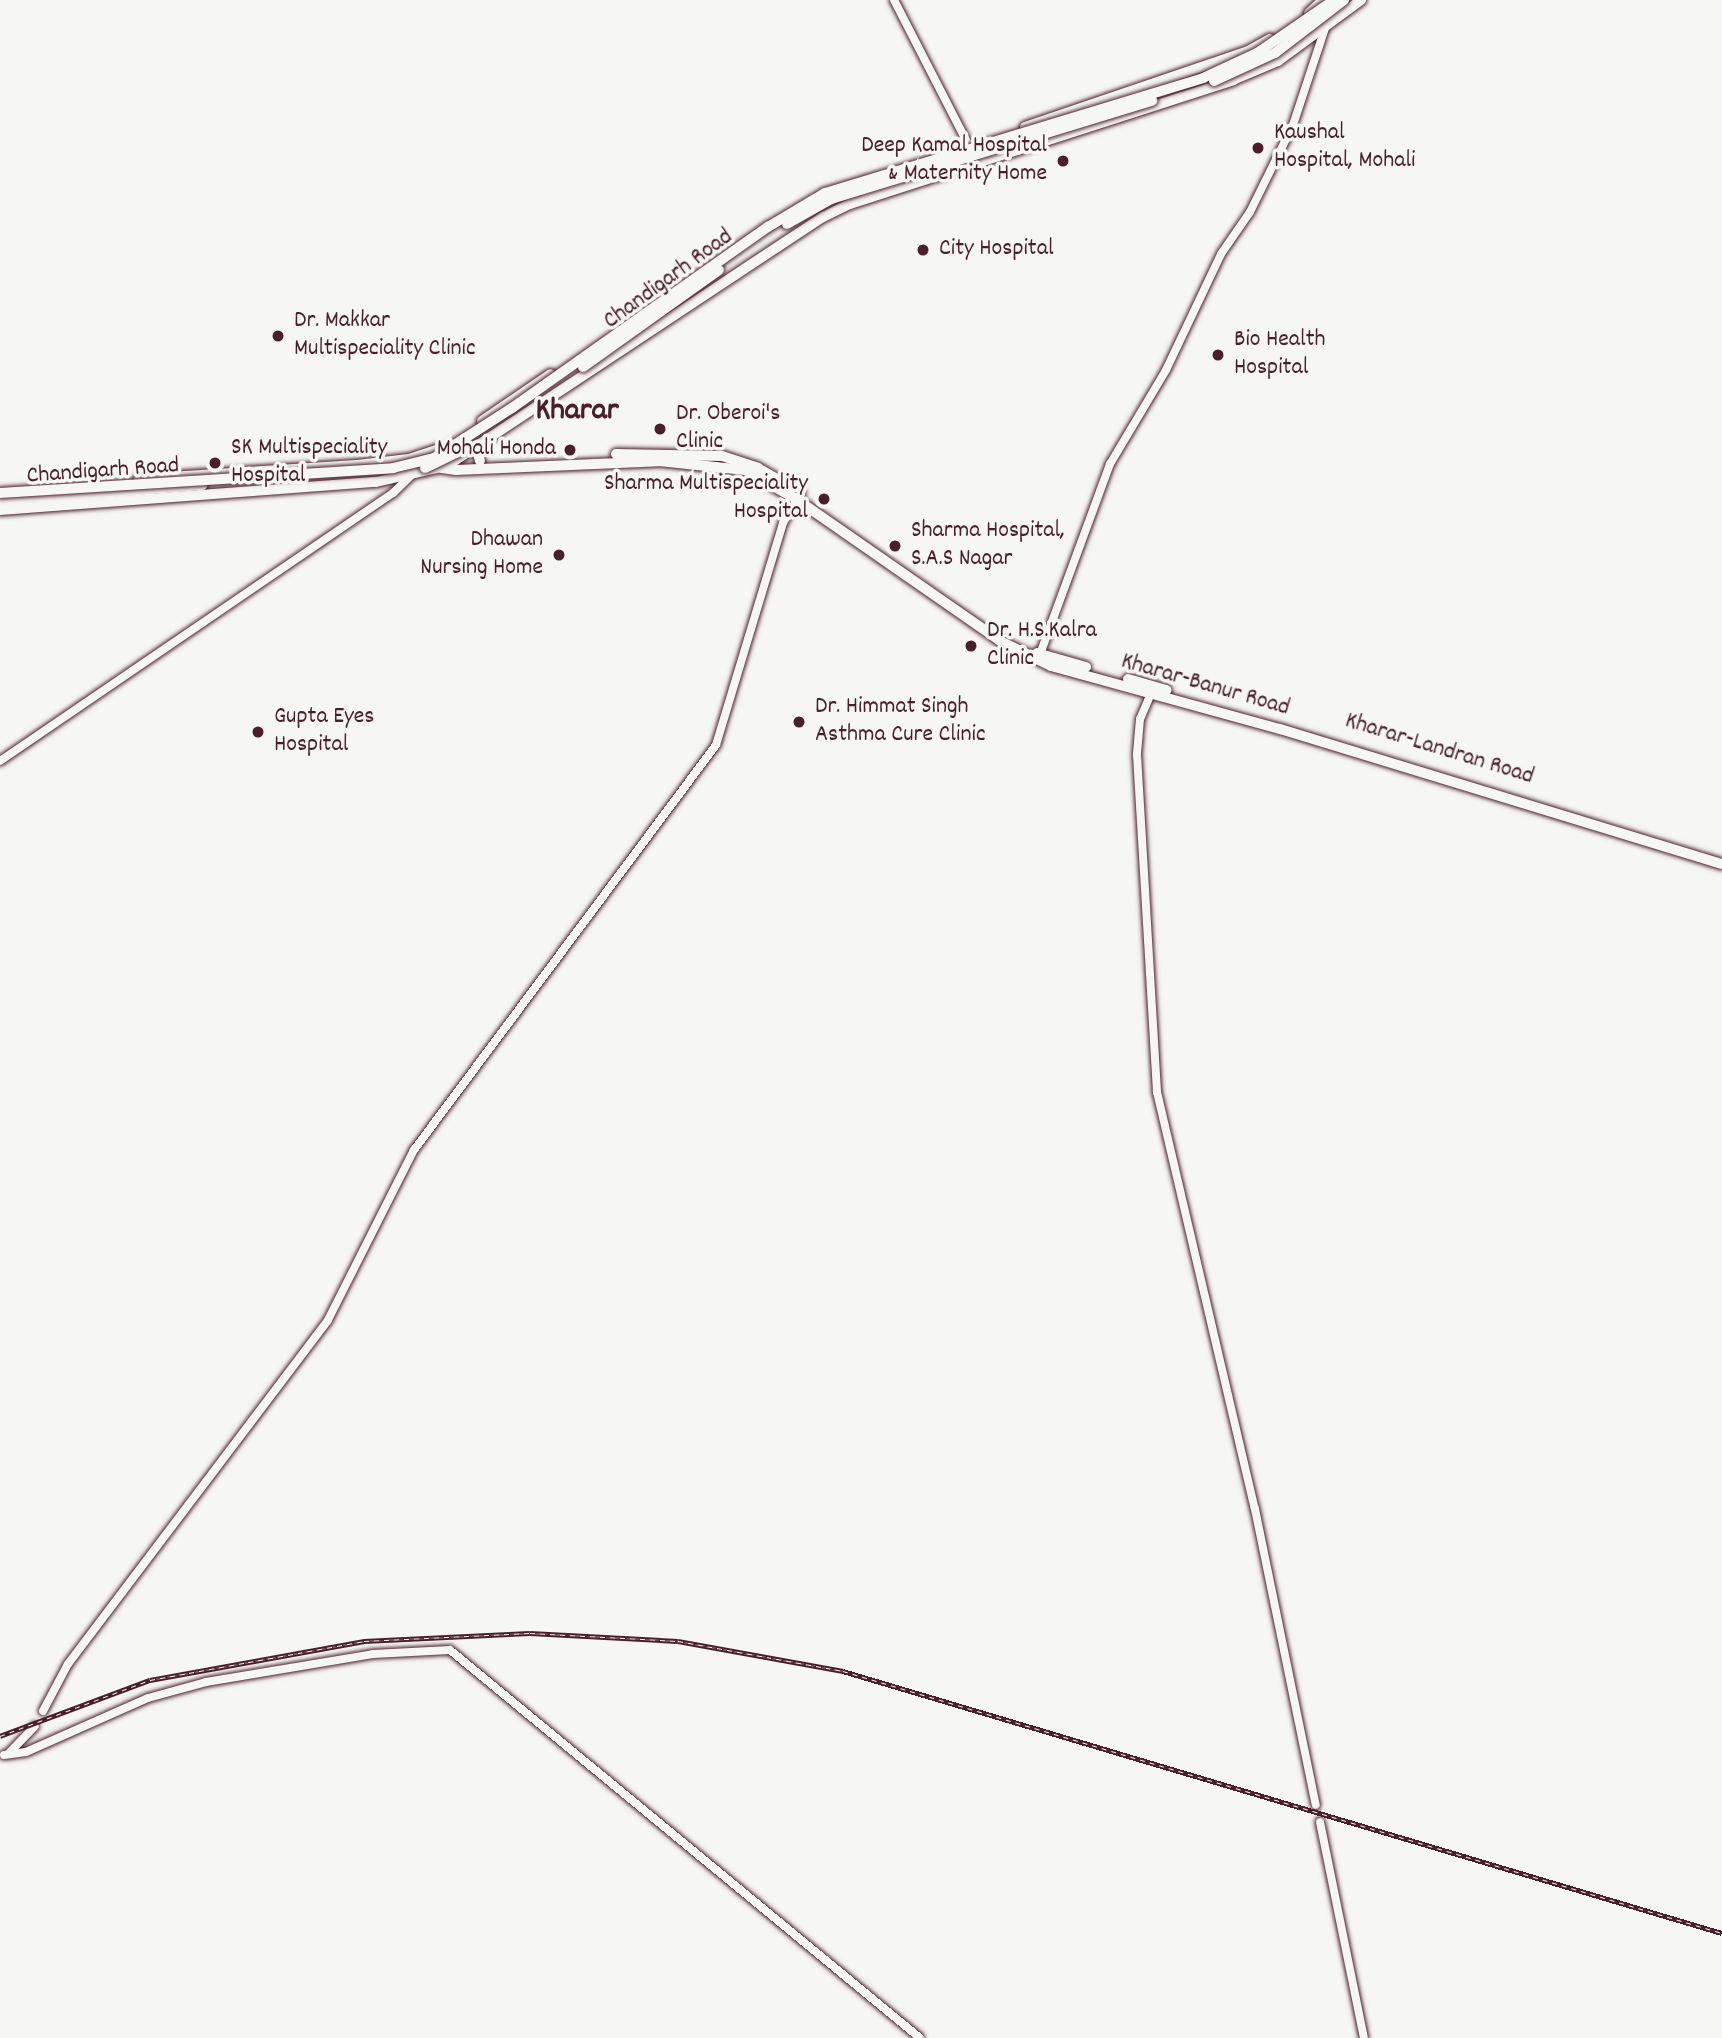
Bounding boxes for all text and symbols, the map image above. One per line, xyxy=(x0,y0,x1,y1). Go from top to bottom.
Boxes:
place label: Kaushal Hospital, Mohali xyxy=(1274,120,1416,176)
place label: Deep Kamal Hospital & Maternity Home xyxy=(861,133,1047,189)
marker: Kaushal Hospital, Mohali xyxy=(1248,138,1268,158)
marker: Deep Kamal Hospital & Maternity Home xyxy=(1053,151,1073,171)
street label: Chandigarh Road xyxy=(599,223,739,337)
place label: City Hospital xyxy=(939,236,1054,264)
marker: City Hospital xyxy=(913,240,933,260)
place label: Dr. Makkar Multispeciality Clinic xyxy=(294,308,476,364)
marker: Dr. Makkar Multispeciality Clinic xyxy=(268,326,288,346)
place label: Bio Health Hospital xyxy=(1234,327,1326,383)
marker: Bio Health Hospital xyxy=(1208,345,1228,365)
district label: Kharar xyxy=(535,393,619,431)
place label: Dr. Oberoi's Clinic xyxy=(676,401,780,457)
marker: Dr. Oberoi's Clinic xyxy=(650,419,670,439)
place label: SK Multispeciality Hospital xyxy=(231,435,387,491)
place label: Mohali Honda xyxy=(437,436,556,464)
marker: Mohali Honda xyxy=(562,442,578,458)
street label: Chandigarh Road xyxy=(26,452,180,492)
marker: SK Multispeciality Hospital xyxy=(205,453,225,473)
place label: Sharma Multispeciality Hospital xyxy=(604,471,808,527)
marker: Sharma Multispeciality Hospital xyxy=(814,489,834,509)
place label: Sharma Hospital, S.A.S Nagar xyxy=(911,518,1065,574)
place label: Dhawan Nursing Home xyxy=(420,527,543,583)
marker: Sharma Hospital, S.A.S Nagar xyxy=(885,536,905,556)
marker: Dhawan Nursing Home xyxy=(549,545,569,565)
place label: Dr. H.S.Kalra Clinic xyxy=(987,618,1097,674)
marker: Dr. H.S.Kalra Clinic xyxy=(961,636,981,656)
street label: Kharar-Banur Road xyxy=(1117,648,1293,724)
place label: Dr. Himmat Singh Asthma Cure Clinic xyxy=(815,694,986,750)
place label: Gupta Eyes Hospital xyxy=(274,704,374,760)
street label: Kharar-Landran Road xyxy=(1341,708,1537,792)
marker: Dr. Himmat Singh Asthma Cure Clinic xyxy=(789,712,809,732)
marker: Gupta Eyes Hospital xyxy=(248,722,268,742)

